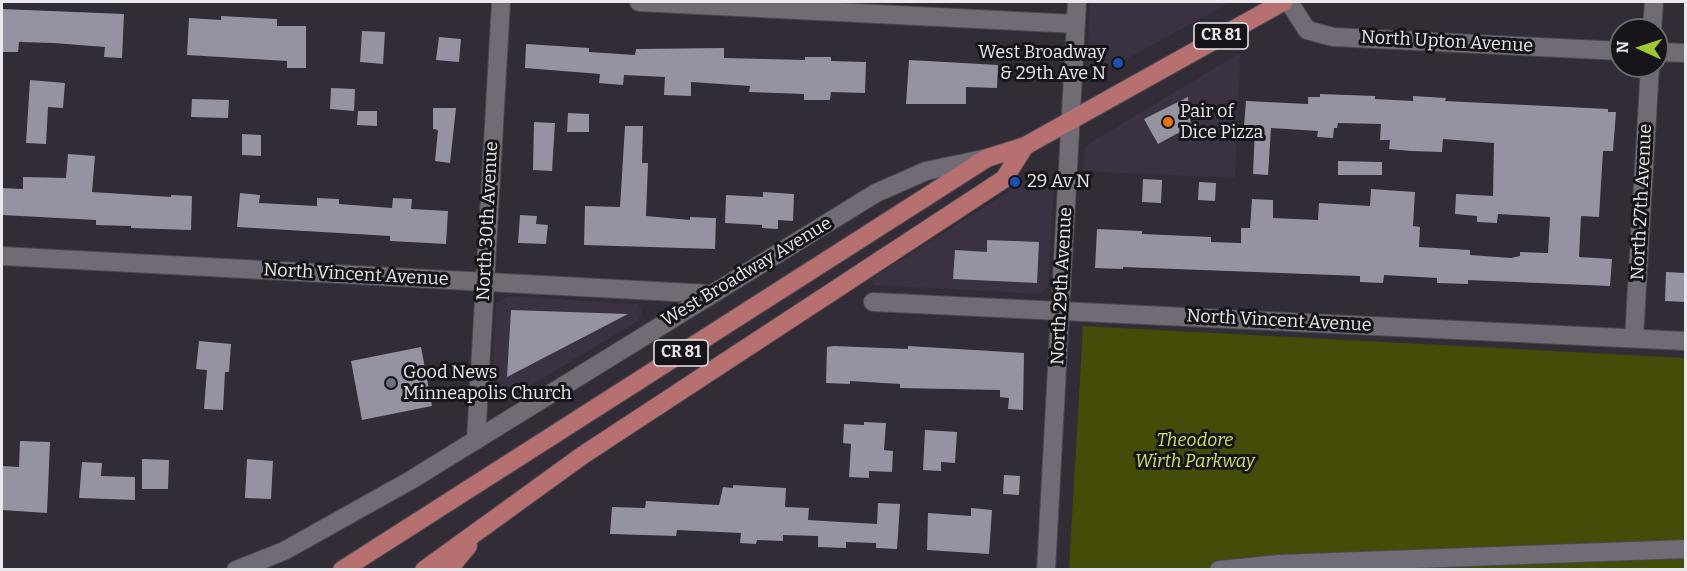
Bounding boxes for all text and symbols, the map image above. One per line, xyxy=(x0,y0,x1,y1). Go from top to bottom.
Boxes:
north arrow xyxy=(1609,18,1669,78)
road number: CR 81 xyxy=(1194,23,1248,49)
street label: North Upton Avenue xyxy=(1360,27,1534,57)
text: N xyxy=(1613,40,1632,54)
place label: West Broadway & 29th Ave N xyxy=(978,42,1106,84)
marker: West Broadway & 29th Ave N xyxy=(1111,56,1125,70)
place label: Pair of Dice Pizza xyxy=(1180,101,1263,144)
marker: Pair of Dice Pizza xyxy=(1161,115,1175,129)
street label: North 27th Avenue xyxy=(1627,123,1657,281)
street label: North 30th Avenue xyxy=(473,141,503,301)
place label: 29 Av N xyxy=(1027,171,1090,193)
marker: 29 Av N xyxy=(1008,175,1022,189)
street label: North 29th Avenue xyxy=(1047,206,1077,366)
street label: West Broadway Avenue xyxy=(658,213,836,331)
street label: North Vincent Avenue xyxy=(263,259,449,291)
street label: North Vincent Avenue xyxy=(1186,305,1372,337)
road number: CR 81 xyxy=(654,340,708,366)
place label: Good News Minneapolis Church xyxy=(403,362,572,404)
marker: Good News Minneapolis Church xyxy=(384,376,398,390)
park label: Theodore Wirth Parkway xyxy=(1135,430,1255,472)

